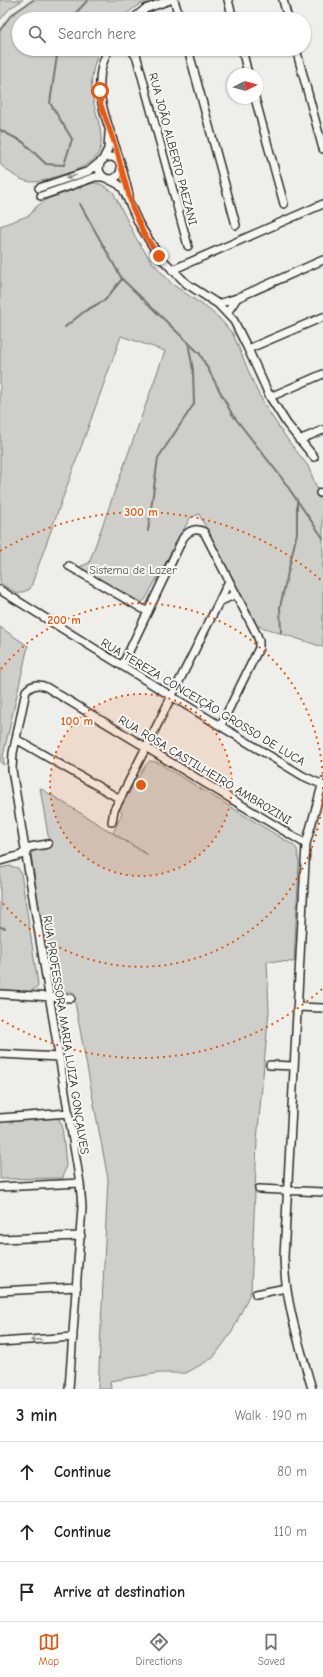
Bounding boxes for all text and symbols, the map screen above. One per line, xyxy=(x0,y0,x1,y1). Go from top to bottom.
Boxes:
search box xyxy=(12,12,311,56)
icon: search xyxy=(26,23,48,45)
text: Search here xyxy=(58,25,136,43)
north arrow xyxy=(227,68,263,104)
street label: RUA JOÃO ALBERTO PAEZANI xyxy=(146,71,200,227)
route start xyxy=(91,82,109,100)
one-way arrow xyxy=(64,175,76,181)
route end xyxy=(150,247,168,265)
text: 300 m xyxy=(124,505,158,519)
park label: Sistema de Lazer xyxy=(89,563,177,577)
text: 200 m xyxy=(47,613,81,627)
street label: RUA TEREZA CONCEIÇÃO GROSSO DE LUCA xyxy=(98,635,308,769)
street label: RUA ROSA CASTILHEIRO AMBROZINI xyxy=(116,713,294,827)
text: 100 m xyxy=(61,714,93,728)
centre of rings xyxy=(134,778,148,792)
street label: RUA PROFESSORA MARIA LUIZA GONÇALVES xyxy=(40,915,92,1156)
one-way arrow xyxy=(30,1336,42,1343)
text: 3 min xyxy=(16,1406,57,1425)
text: Walk · 190 m xyxy=(235,1408,307,1423)
icon: ahead xyxy=(16,1461,38,1483)
text: Continue xyxy=(54,1463,111,1481)
text: 80 m xyxy=(277,1464,307,1479)
icon: ahead xyxy=(16,1521,38,1543)
text: Continue xyxy=(54,1523,111,1541)
text: 110 m xyxy=(274,1524,307,1539)
icon: arrive xyxy=(16,1581,38,1603)
text: Arrive at destination xyxy=(54,1583,185,1601)
tab: Map xyxy=(38,1631,60,1668)
tab: Directions xyxy=(136,1631,182,1668)
tab: Saved xyxy=(258,1631,285,1668)

